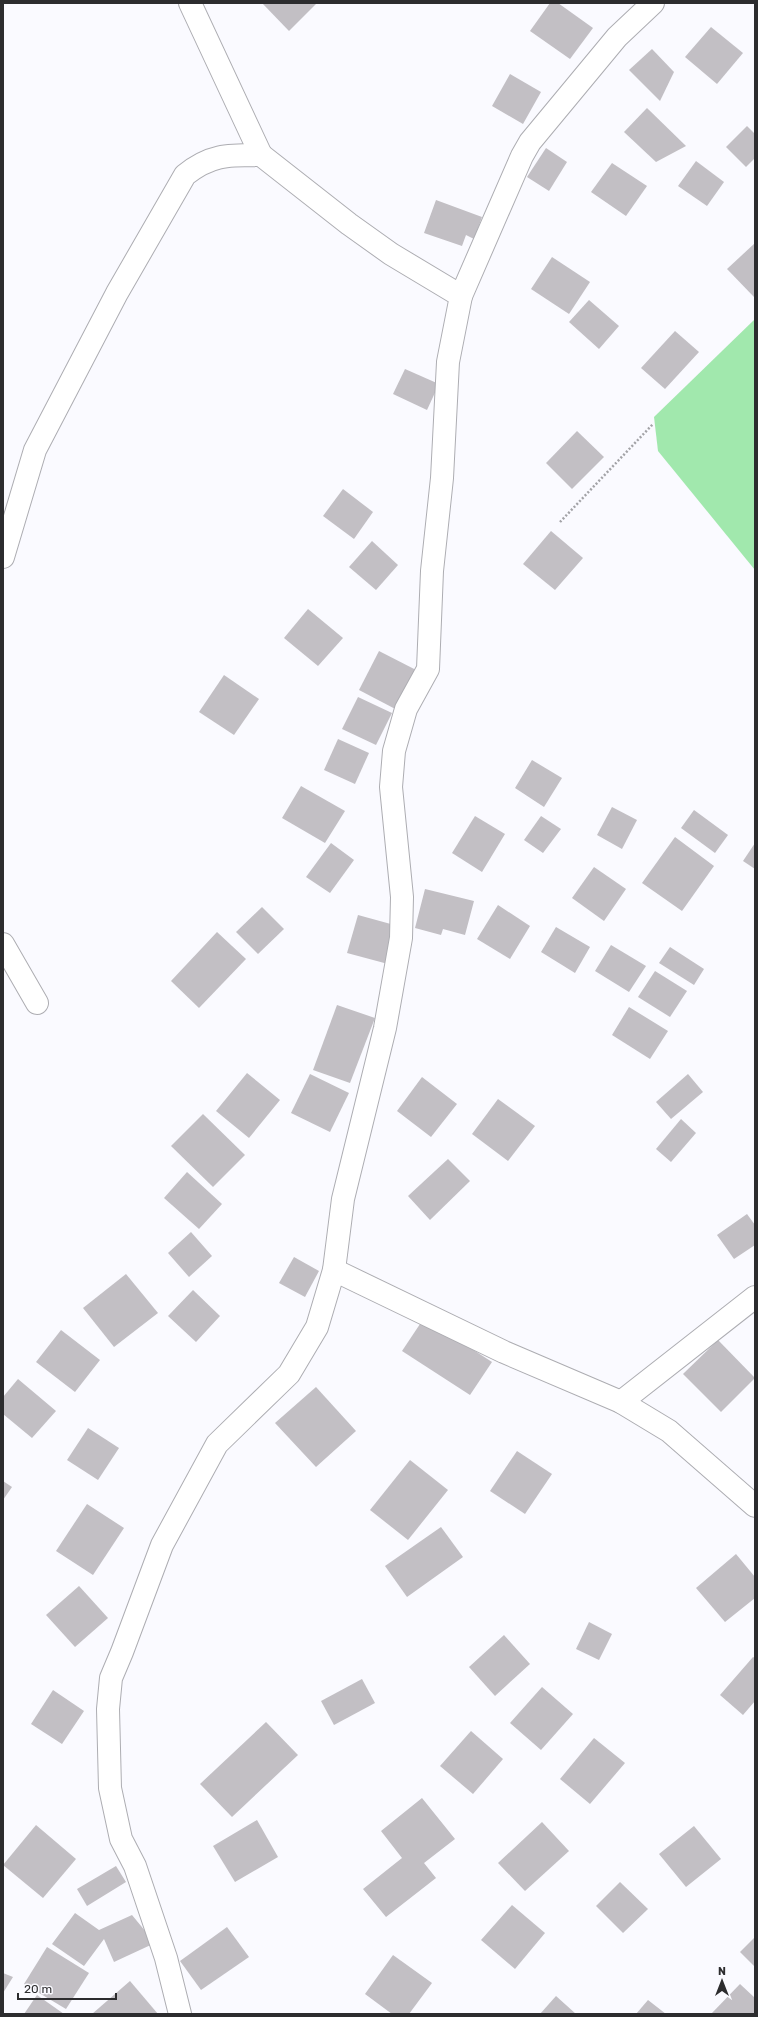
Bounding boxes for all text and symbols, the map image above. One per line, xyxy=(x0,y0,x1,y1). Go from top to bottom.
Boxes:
north arrow xyxy=(702,1961,742,2001)
text: N xyxy=(718,1965,726,1978)
scale bar xyxy=(18,1975,116,2001)
text: 20 m xyxy=(24,1982,52,1996)

